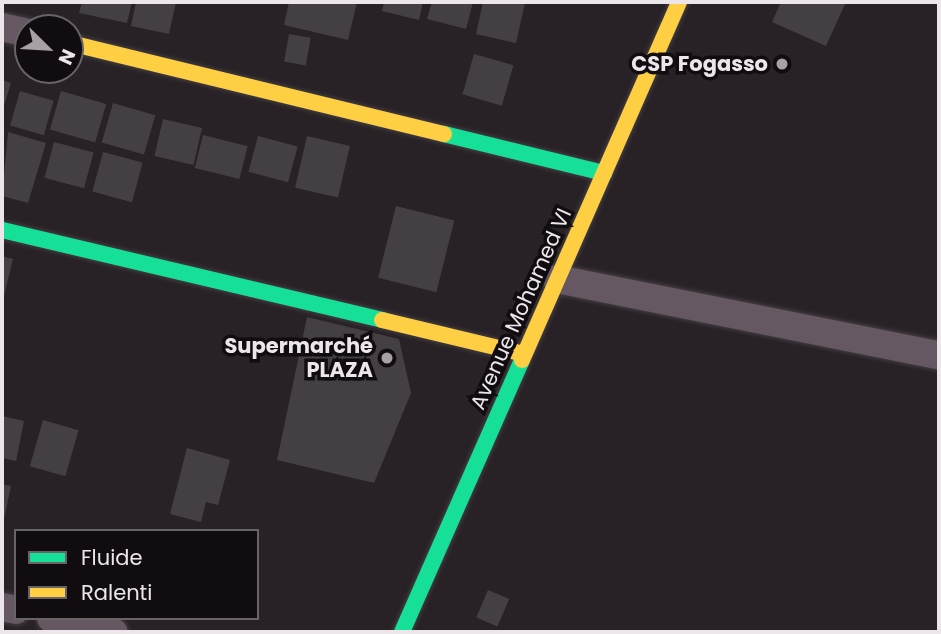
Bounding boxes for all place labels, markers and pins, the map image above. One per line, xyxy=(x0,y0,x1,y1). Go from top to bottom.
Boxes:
place label: CSP Fogasso xyxy=(631,51,768,77)
marker: CSP Fogasso xyxy=(774,56,790,72)
place label: Supermarché PLAZA xyxy=(224,333,373,383)
marker: Supermarché PLAZA xyxy=(379,350,395,366)

